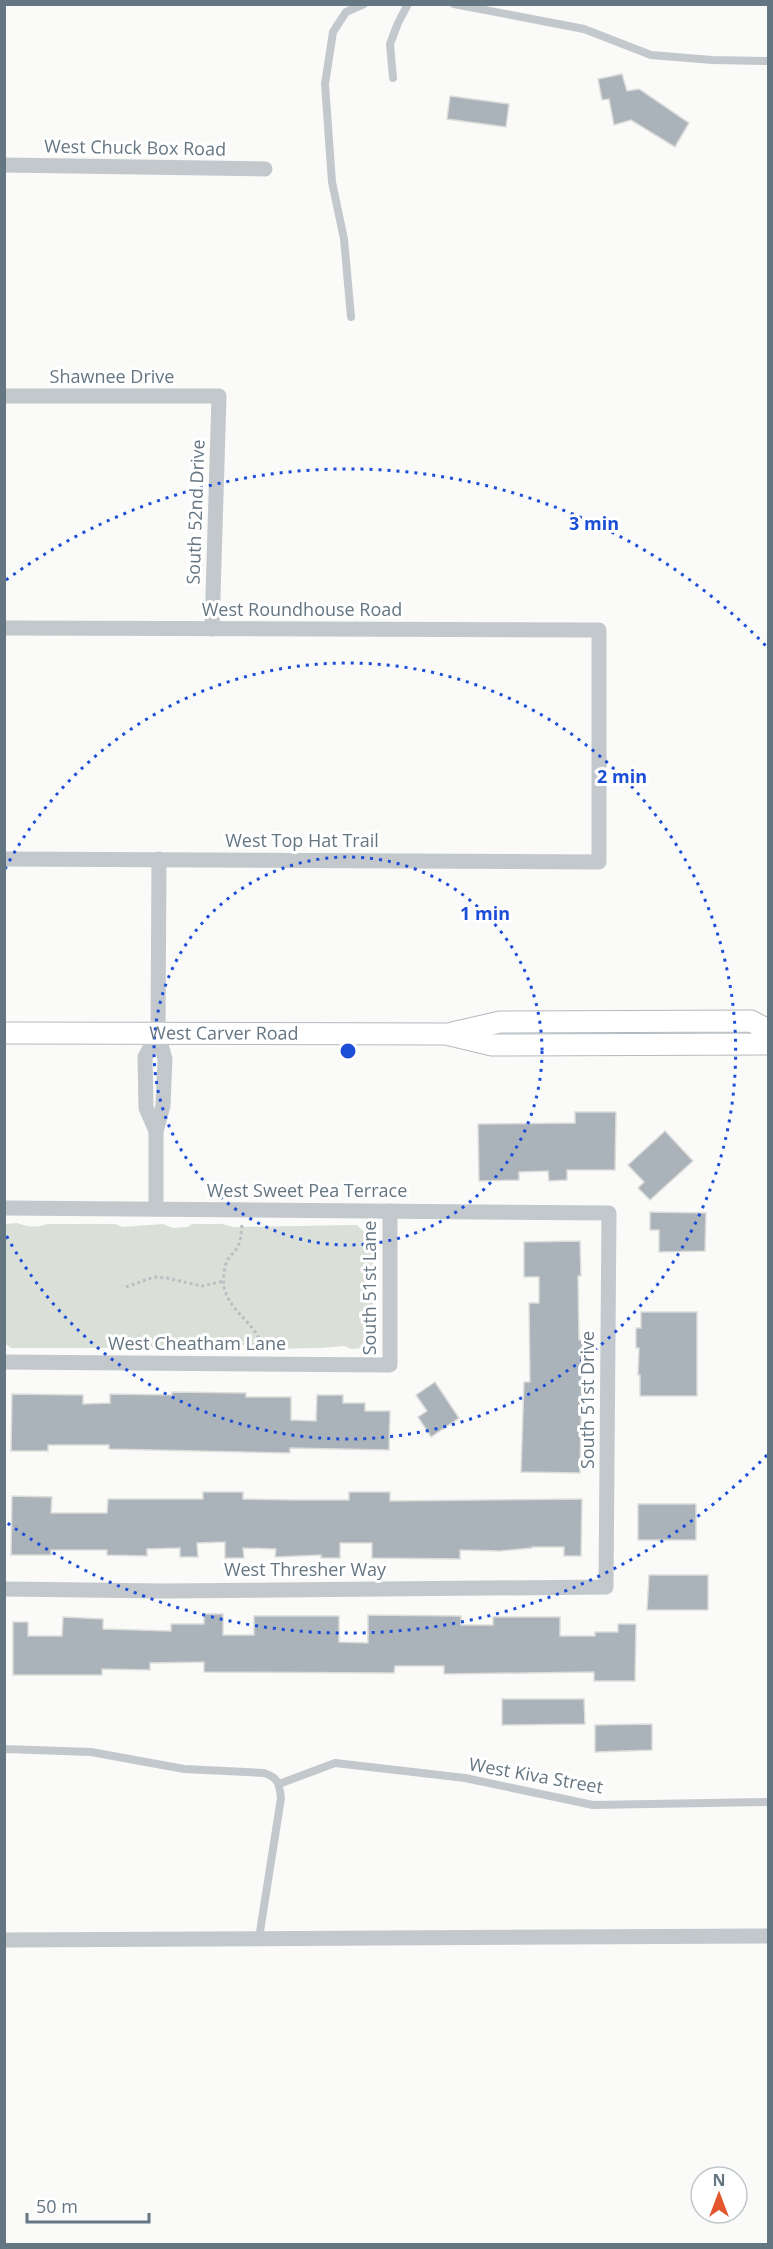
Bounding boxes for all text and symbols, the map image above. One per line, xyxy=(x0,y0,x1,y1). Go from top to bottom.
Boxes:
street label: West Chuck Box Road xyxy=(44,133,226,161)
street label: Shawnee Drive xyxy=(50,364,174,388)
street label: South 52nd Drive xyxy=(180,439,210,585)
text: 3 min xyxy=(569,511,619,535)
street label: West Roundhouse Road xyxy=(202,597,402,621)
text: 2 min xyxy=(597,764,647,788)
street label: West Top Hat Trail xyxy=(225,828,379,852)
text: 1 min xyxy=(460,901,510,925)
street label: West Carver Road xyxy=(149,1020,299,1045)
centre of rings xyxy=(338,1041,358,1061)
street label: West Sweet Pea Terrace xyxy=(207,1178,407,1202)
street label: South 51st Lane xyxy=(357,1221,381,1355)
street label: West Cheatham Lane xyxy=(108,1331,286,1355)
street label: South 51st Drive xyxy=(575,1331,599,1469)
street label: West Thresher Way xyxy=(224,1557,387,1581)
street label: West Kiva Street xyxy=(467,1751,605,1799)
north arrow xyxy=(689,2165,749,2225)
text: N xyxy=(712,2169,726,2191)
scale bar xyxy=(27,2186,148,2224)
text: 50 m xyxy=(36,2194,78,2218)

